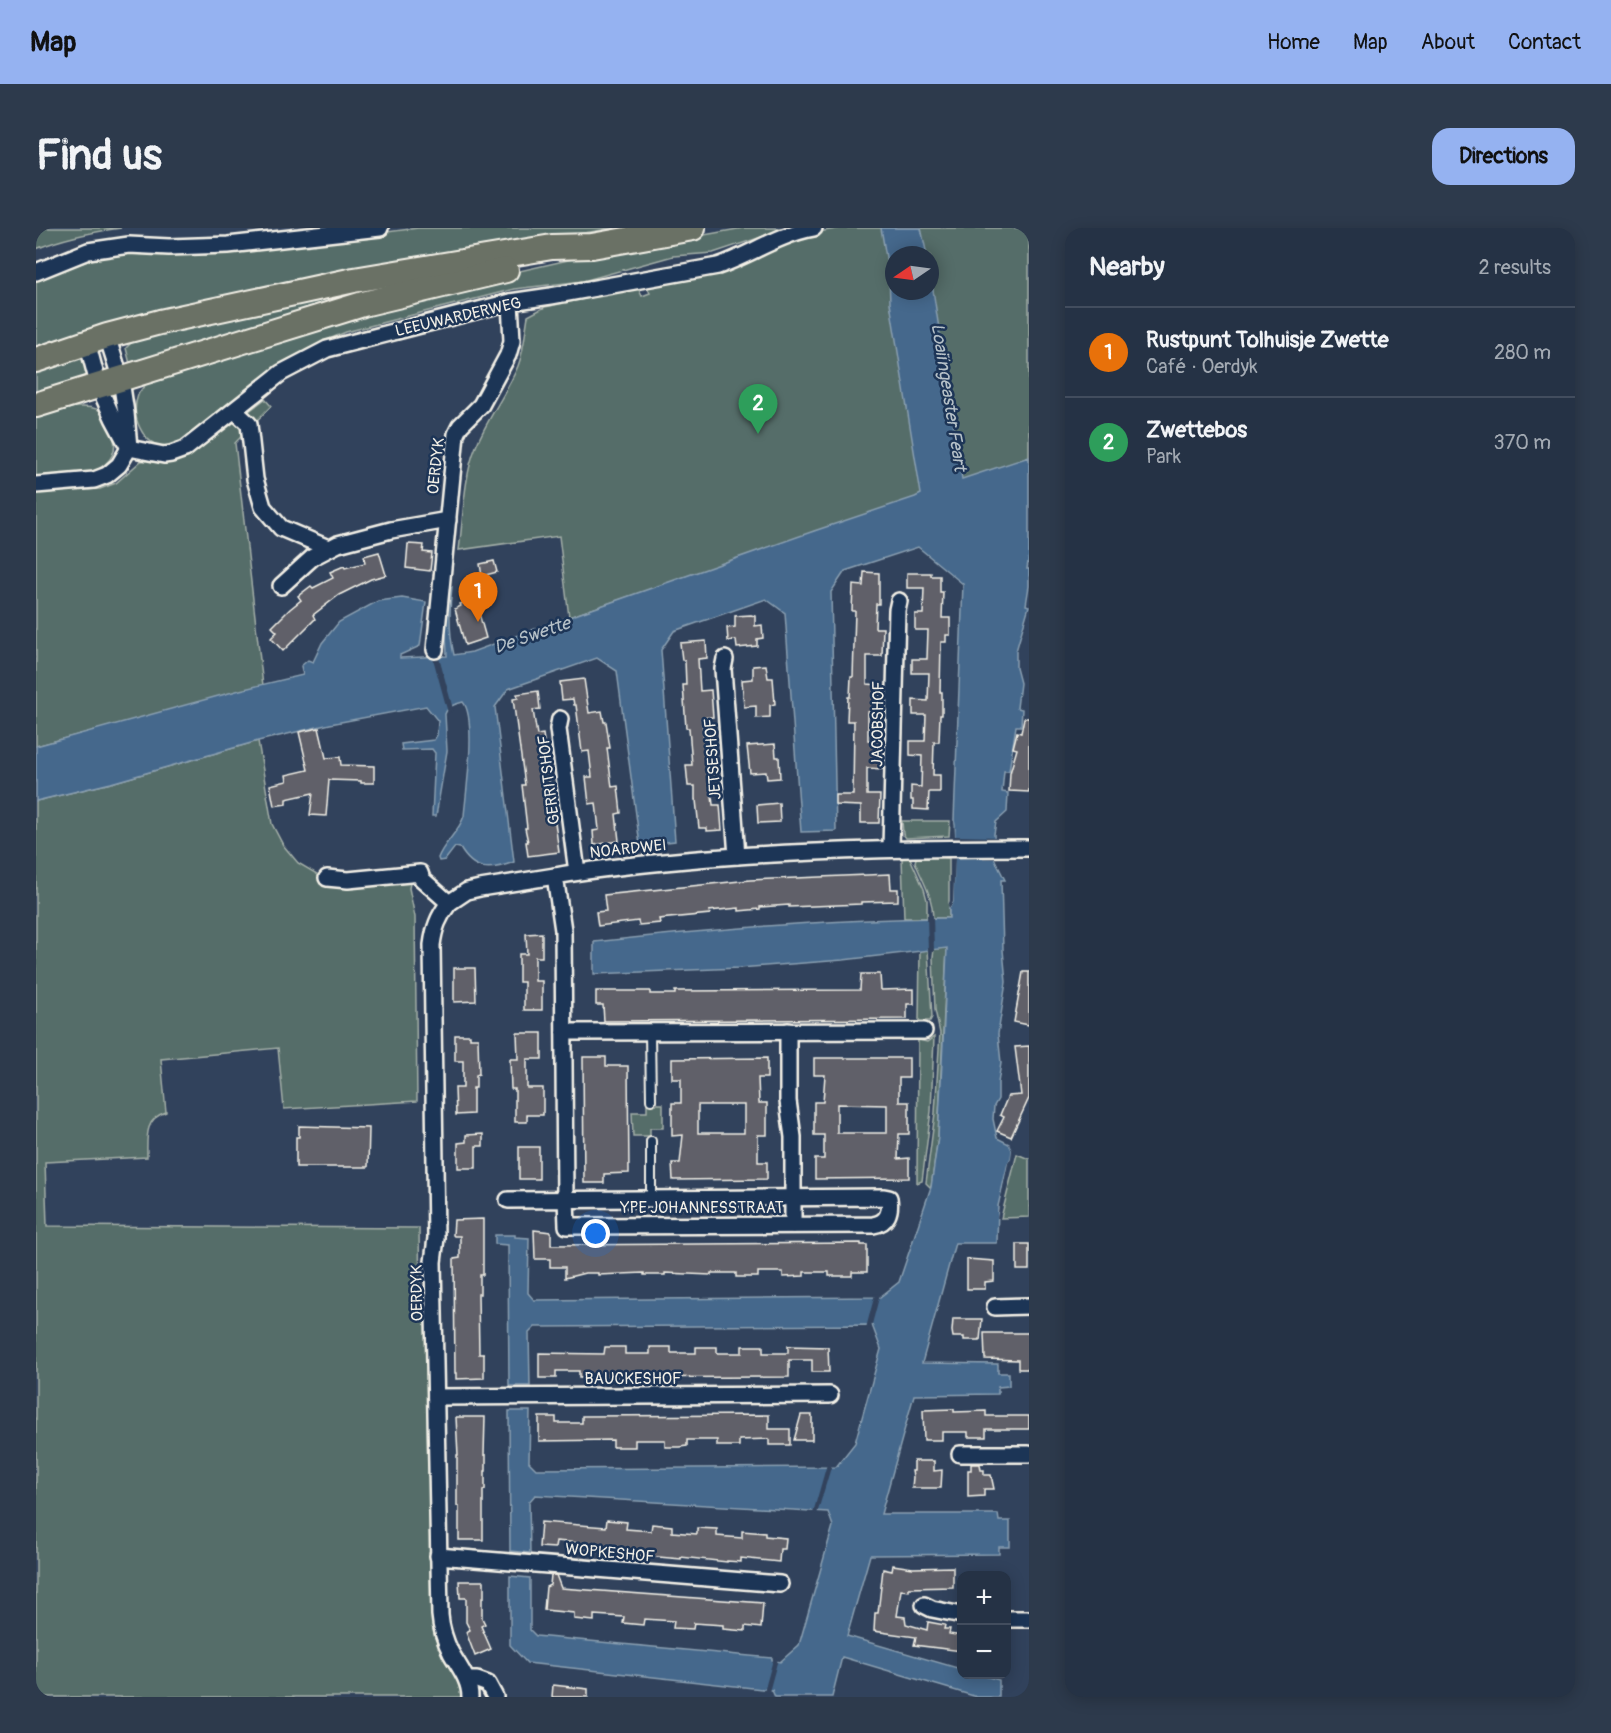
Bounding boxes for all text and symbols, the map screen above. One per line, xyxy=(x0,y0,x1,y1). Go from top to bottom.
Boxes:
text: Map xyxy=(30,25,76,60)
text: Home xyxy=(1267,29,1320,56)
text: Map xyxy=(1353,29,1388,56)
text: About xyxy=(1421,29,1475,56)
text: Contact xyxy=(1508,29,1581,56)
button: Directions xyxy=(1432,128,1575,185)
text: Find us xyxy=(36,130,162,182)
north arrow xyxy=(885,246,939,300)
text: Nearby xyxy=(1089,251,1165,283)
text: 2 results xyxy=(1479,255,1551,280)
street label: LEEUWARDERWEG xyxy=(393,293,523,341)
water label: Loaiïngeaster Feart xyxy=(925,322,972,474)
text: Rustpunt Tolhuisje Zwette xyxy=(1146,326,1389,354)
text: 1 xyxy=(1105,340,1112,365)
text: 280 m xyxy=(1494,340,1551,365)
text: Café · Oerdyk xyxy=(1146,354,1257,379)
pin: 2 xyxy=(738,384,778,434)
text: Zwettebos xyxy=(1146,416,1247,444)
text: 2 xyxy=(1103,430,1114,455)
text: 370 m xyxy=(1494,430,1551,455)
street label: OERDYK xyxy=(423,437,449,495)
text: Park xyxy=(1146,444,1181,469)
pin: 1 xyxy=(458,572,498,622)
water label: De Swette xyxy=(491,611,575,659)
street label: JACOBSHOF xyxy=(867,681,889,767)
street label: JETSESHOF xyxy=(700,717,726,800)
street label: GERRITSHOF xyxy=(534,734,564,826)
street label: NOARDWEI xyxy=(589,835,668,863)
street label: YPE JOHANNESSTRAAT xyxy=(619,1198,784,1218)
your location xyxy=(581,1219,610,1248)
street label: OERDYK xyxy=(407,1264,427,1322)
street label: BAUCKESHOF xyxy=(584,1369,682,1389)
street label: WOPKESHOF xyxy=(564,1539,656,1567)
map controls xyxy=(957,1571,1011,1679)
button: + xyxy=(957,1571,1011,1625)
button: − xyxy=(957,1625,1011,1679)

